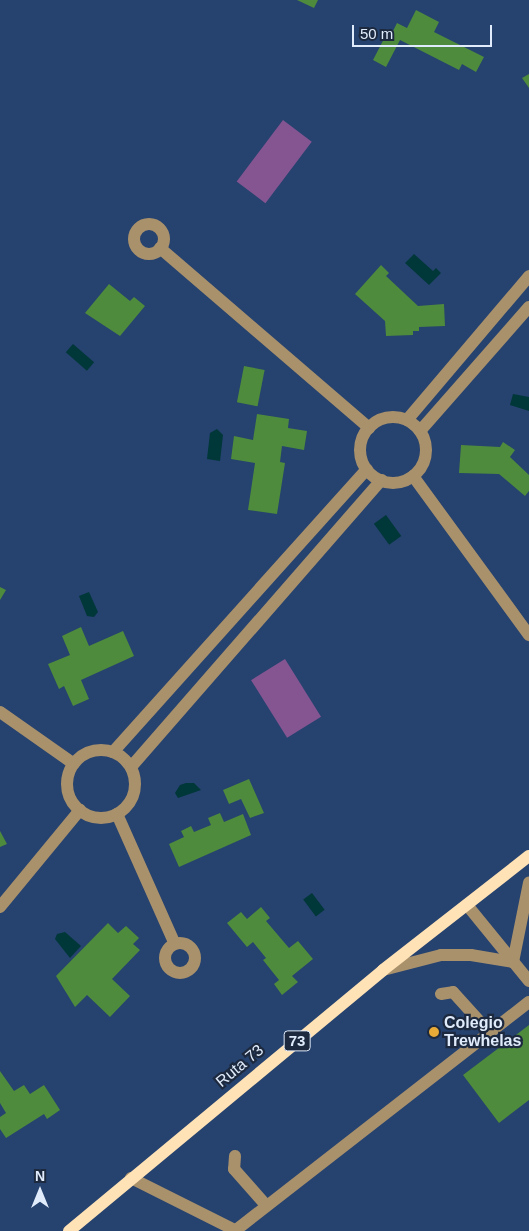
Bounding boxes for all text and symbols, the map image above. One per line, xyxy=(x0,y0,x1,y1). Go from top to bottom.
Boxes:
scale bar xyxy=(354,15,494,47)
text: 50 m xyxy=(360,25,393,42)
place label: Colegio Trewhelas xyxy=(444,1013,521,1051)
marker: Colegio Trewhelas xyxy=(428,1026,440,1038)
road number: 73 xyxy=(283,1028,311,1054)
street label: Ruta 73 xyxy=(212,1041,268,1091)
north arrow xyxy=(15,1166,65,1216)
text: N xyxy=(35,1168,45,1184)

